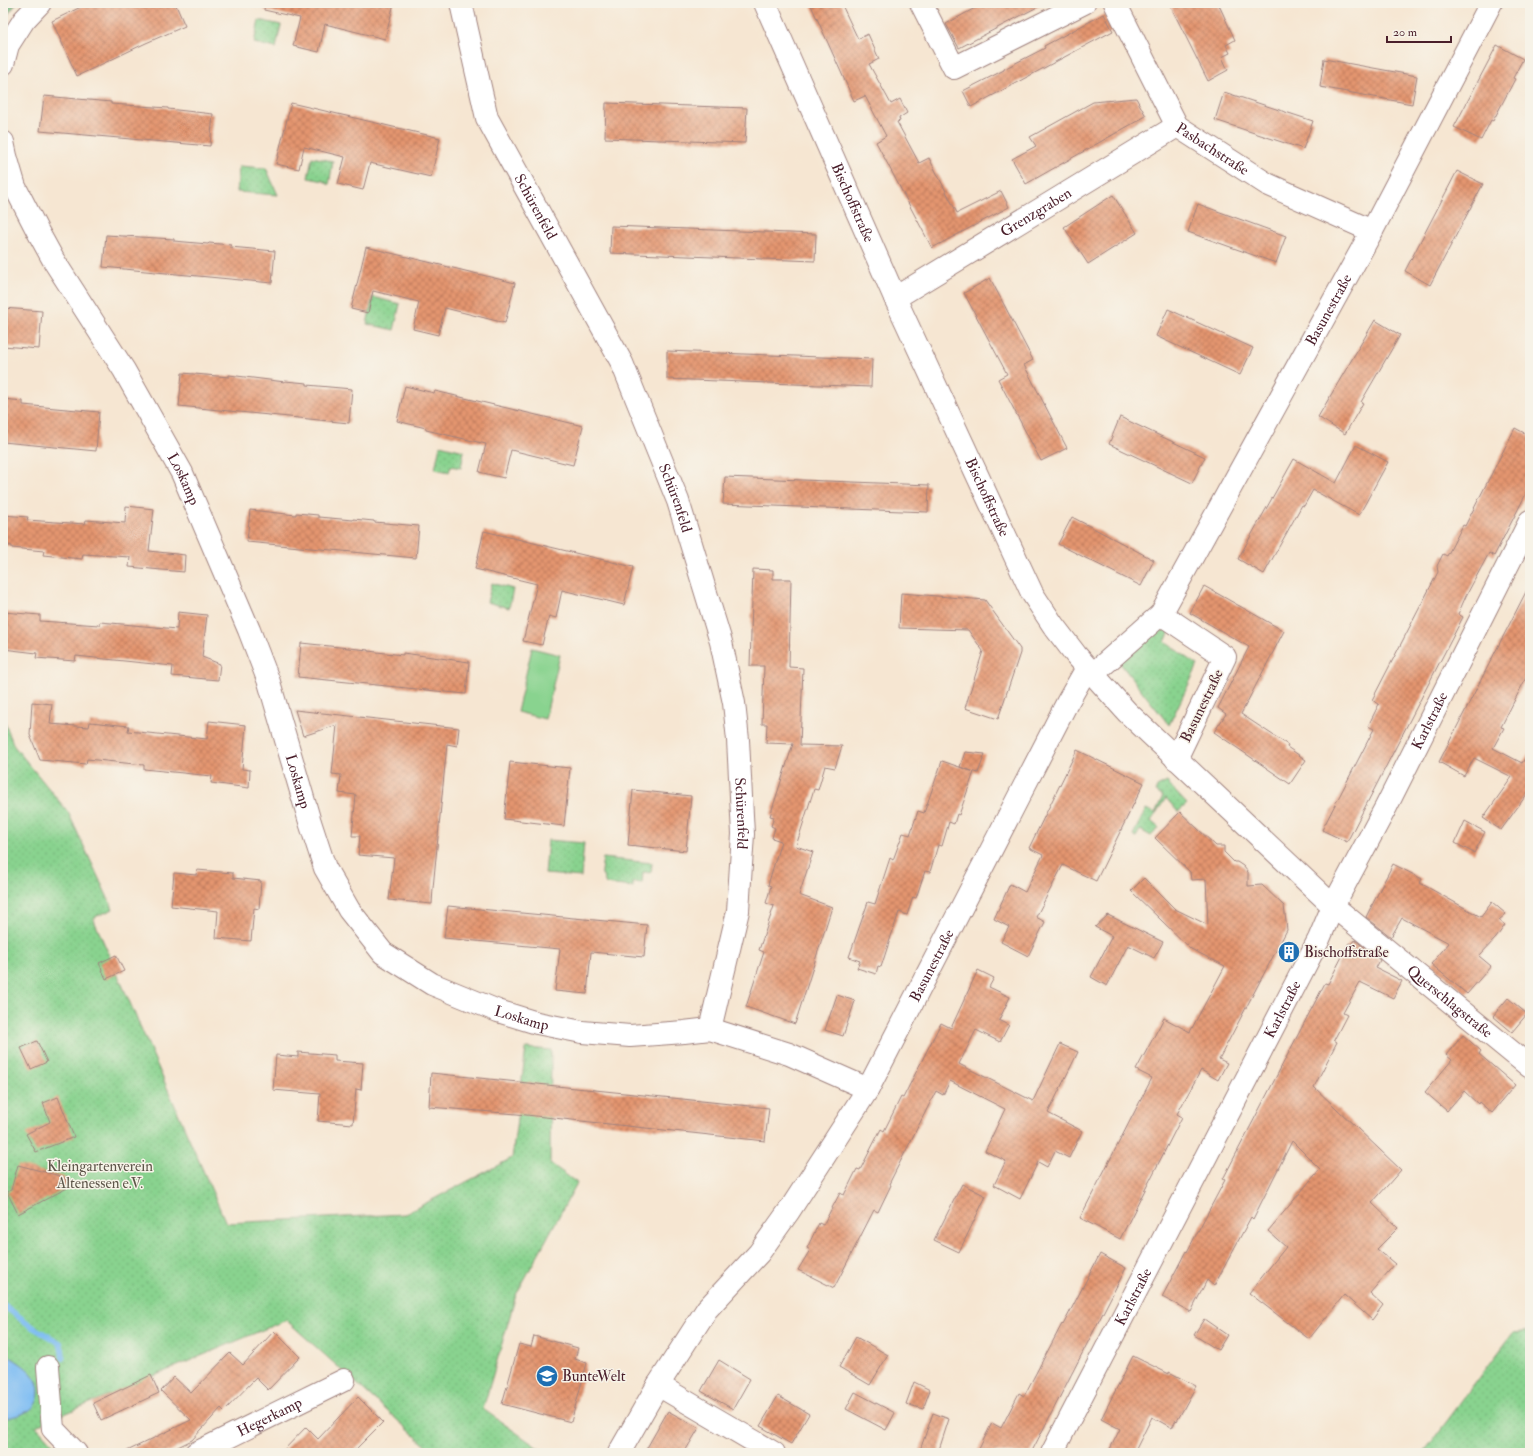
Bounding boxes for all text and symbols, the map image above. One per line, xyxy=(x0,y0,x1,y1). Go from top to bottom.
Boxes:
scale bar xyxy=(1387,18,1451,44)
text: 20 m xyxy=(1393,25,1418,40)
street label: Pasbachstraße xyxy=(1172,118,1253,179)
street label: Bischoffstraße xyxy=(827,160,879,245)
street label: Schürenfeld xyxy=(510,171,562,243)
street label: Grenzgraben xyxy=(997,183,1075,241)
street label: Basunestraße xyxy=(1301,271,1356,349)
street label: Loskamp xyxy=(163,449,204,509)
street label: Bischoffstraße xyxy=(961,455,1014,540)
street label: Schürenfeld xyxy=(654,461,697,535)
street label: Basunestraße xyxy=(1176,666,1228,746)
street label: Karlstraße xyxy=(1407,689,1452,753)
street label: Loskamp xyxy=(281,752,315,812)
street label: Schürenfeld xyxy=(731,777,753,850)
street label: Basunestraße xyxy=(905,926,958,1005)
building icon: Bischoffstraße xyxy=(1276,939,1302,965)
place label: Bischoffstraße xyxy=(1304,943,1389,962)
street label: Querschlagstraße xyxy=(1403,961,1496,1042)
street label: Karlstraße xyxy=(1260,977,1305,1041)
street label: Loskamp xyxy=(492,1001,551,1036)
park label: Kleingartenverein Altenessen e.V. xyxy=(47,1157,153,1193)
street label: Karlstraße xyxy=(1110,1265,1156,1329)
school or university icon: BunteWelt xyxy=(534,1363,560,1389)
place label: BunteWelt xyxy=(562,1367,626,1386)
street label: Hegerkamp xyxy=(234,1393,306,1441)

